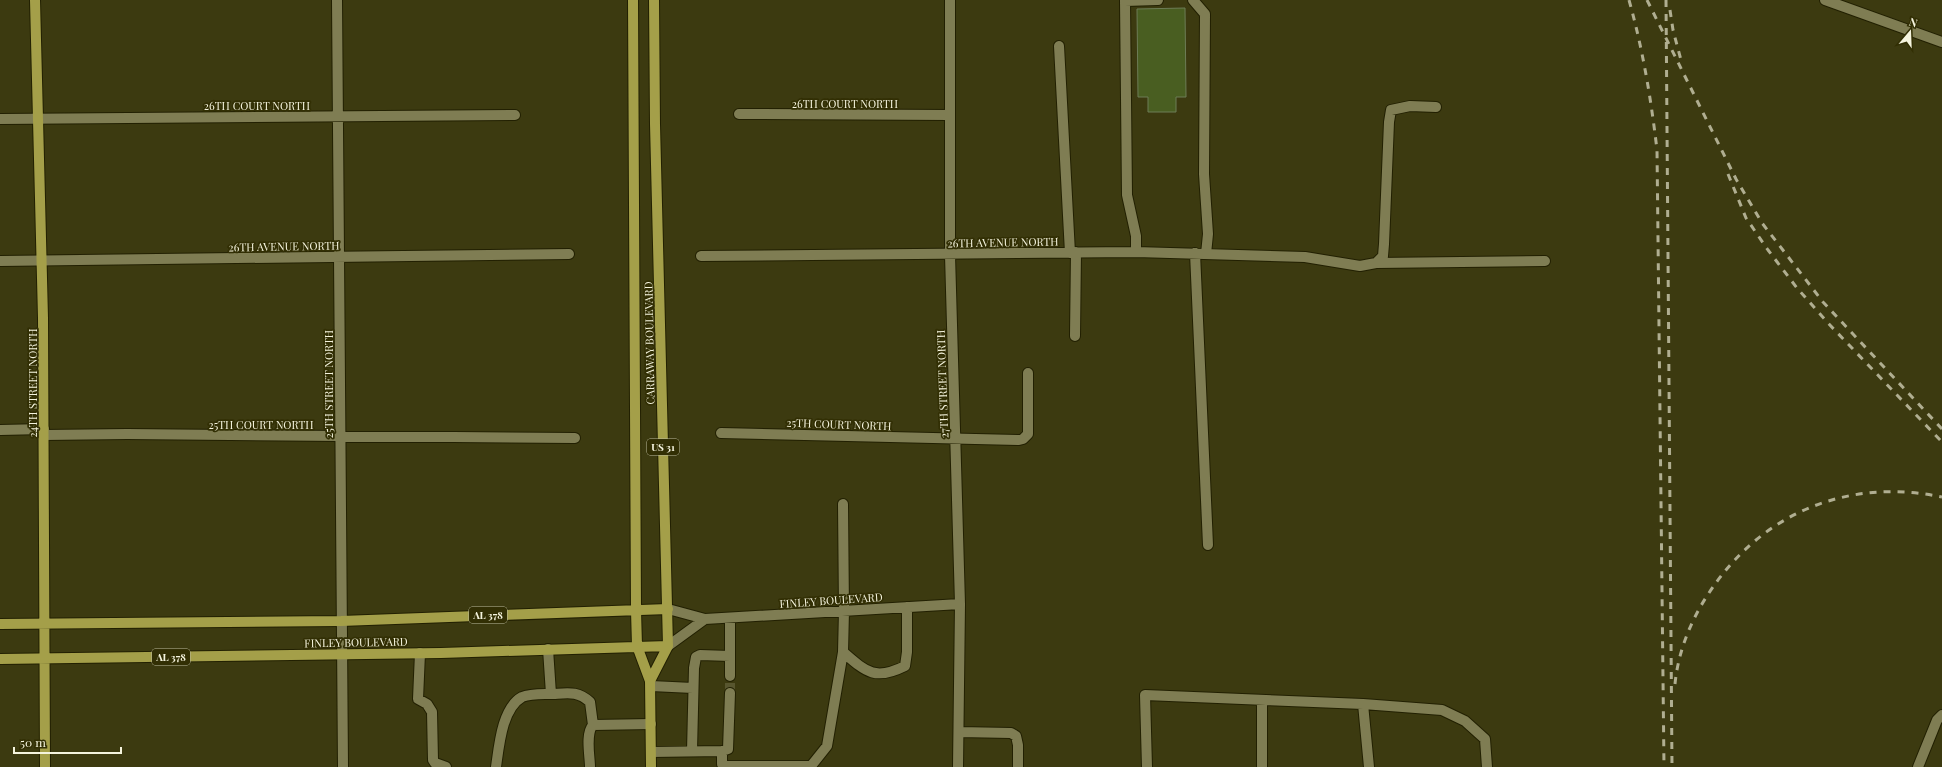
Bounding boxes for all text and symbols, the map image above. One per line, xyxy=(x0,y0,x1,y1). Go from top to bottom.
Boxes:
north arrow xyxy=(1890,12,1930,52)
text: N xyxy=(1907,14,1920,30)
street label: 26TH COURT NORTH xyxy=(792,96,898,111)
street label: 26TH COURT NORTH xyxy=(204,98,310,113)
street label: 26TH AVENUE NORTH xyxy=(947,234,1059,250)
street label: 26TH AVENUE NORTH xyxy=(228,238,340,254)
street label: CARRAWAY BOULEVARD xyxy=(640,281,658,405)
street label: 24TH STREET NORTH xyxy=(25,328,40,438)
street label: 25TH STREET NORTH xyxy=(321,330,336,438)
street label: 27TH STREET NORTH xyxy=(933,330,951,438)
street label: 25TH COURT NORTH xyxy=(786,415,892,433)
street label: 25TH COURT NORTH xyxy=(208,417,314,432)
road number: US 31 xyxy=(647,439,679,455)
street label: FINLEY BOULEVARD xyxy=(779,589,883,611)
road number: AL 378 xyxy=(469,607,507,623)
street label: FINLEY BOULEVARD xyxy=(304,634,408,650)
road number: AL 378 xyxy=(152,649,190,665)
scale bar xyxy=(14,729,121,755)
text: 50 m xyxy=(20,734,46,750)

